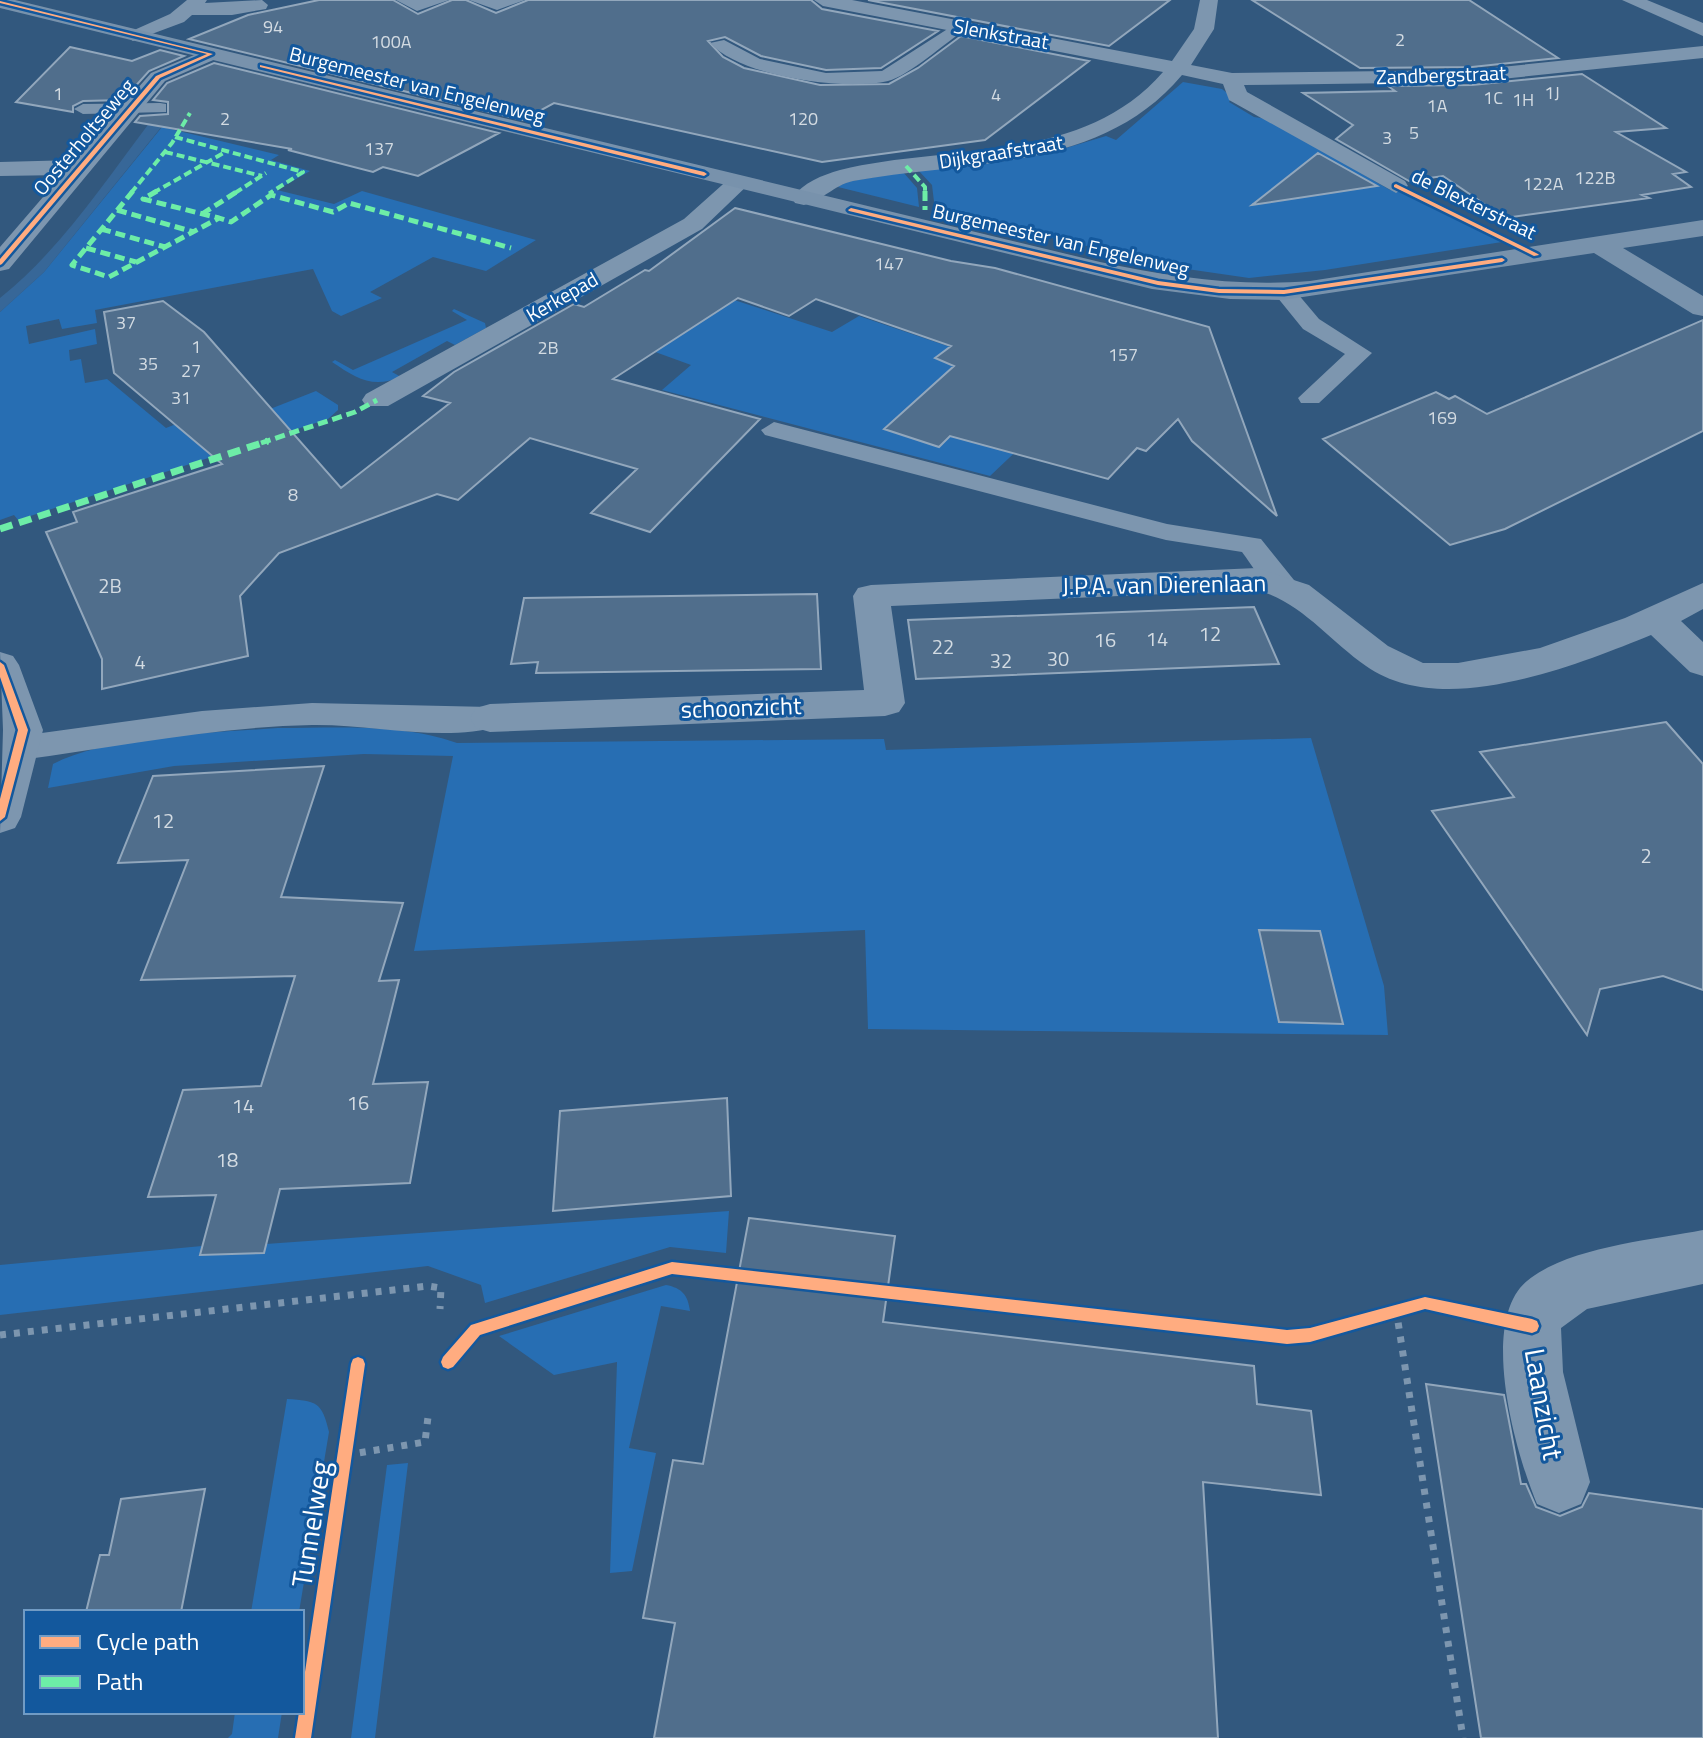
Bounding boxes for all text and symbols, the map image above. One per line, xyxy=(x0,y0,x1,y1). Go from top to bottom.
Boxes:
street label: Slenkstraat xyxy=(951,10,1051,57)
house number: 94 xyxy=(263,13,283,40)
house number: 2 xyxy=(1395,26,1405,53)
house number: 100A xyxy=(371,28,412,55)
street label: Burgemeester van Engelenweg xyxy=(286,38,548,131)
street label: Zandbergstraat xyxy=(1375,57,1507,92)
street label: Oosterholtseweg xyxy=(25,71,142,202)
house number: 1J xyxy=(1544,79,1560,106)
house number: 1 xyxy=(53,80,63,107)
house number: 4 xyxy=(991,81,1001,108)
house number: 1C xyxy=(1483,84,1503,111)
house number: 1H xyxy=(1512,86,1534,113)
house number: 1A xyxy=(1427,92,1448,119)
house number: 2 xyxy=(220,105,230,132)
house number: 120 xyxy=(788,105,818,132)
house number: 5 xyxy=(1409,119,1419,146)
house number: 3 xyxy=(1382,124,1392,151)
street label: Dijkgraafstraat xyxy=(937,126,1065,177)
house number: 137 xyxy=(364,135,394,162)
street label: de Blexterstraat xyxy=(1407,160,1542,247)
house number: 122B xyxy=(1574,164,1616,191)
house number: 122A xyxy=(1523,170,1564,197)
street label: Burgemeester van Engelenweg xyxy=(930,195,1192,284)
house number: 147 xyxy=(874,250,904,277)
street label: Kerkepad xyxy=(520,263,604,330)
house number: 37 xyxy=(116,309,136,336)
house number: 1 xyxy=(191,333,201,360)
house number: 2B xyxy=(537,334,559,361)
house number: 157 xyxy=(1108,341,1138,368)
house number: 35 xyxy=(138,350,158,377)
house number: 27 xyxy=(181,357,201,384)
house number: 31 xyxy=(171,384,191,411)
house number: 169 xyxy=(1427,404,1457,431)
house number: 8 xyxy=(288,481,298,508)
street label: J.P.A. van Dierenlaan xyxy=(1062,564,1266,604)
house number: 2B xyxy=(98,570,122,601)
house number: 12 xyxy=(1199,618,1221,649)
house number: 14 xyxy=(1146,623,1168,654)
house number: 16 xyxy=(1094,624,1116,655)
house number: 22 xyxy=(932,631,954,662)
house number: 30 xyxy=(1047,643,1069,674)
house number: 32 xyxy=(990,645,1012,676)
house number: 4 xyxy=(134,646,146,677)
street label: schoonzicht xyxy=(680,687,802,727)
house number: 12 xyxy=(152,805,174,836)
house number: 2 xyxy=(1640,840,1652,871)
house number: 16 xyxy=(347,1087,369,1118)
house number: 14 xyxy=(232,1090,254,1121)
house number: 18 xyxy=(216,1144,238,1175)
street label: Laanzicht xyxy=(1514,1345,1575,1463)
street label: Tunnelweg xyxy=(279,1458,342,1590)
legend xyxy=(24,1610,304,1714)
text: Cycle path xyxy=(96,1623,199,1659)
text: Path xyxy=(96,1663,143,1699)

